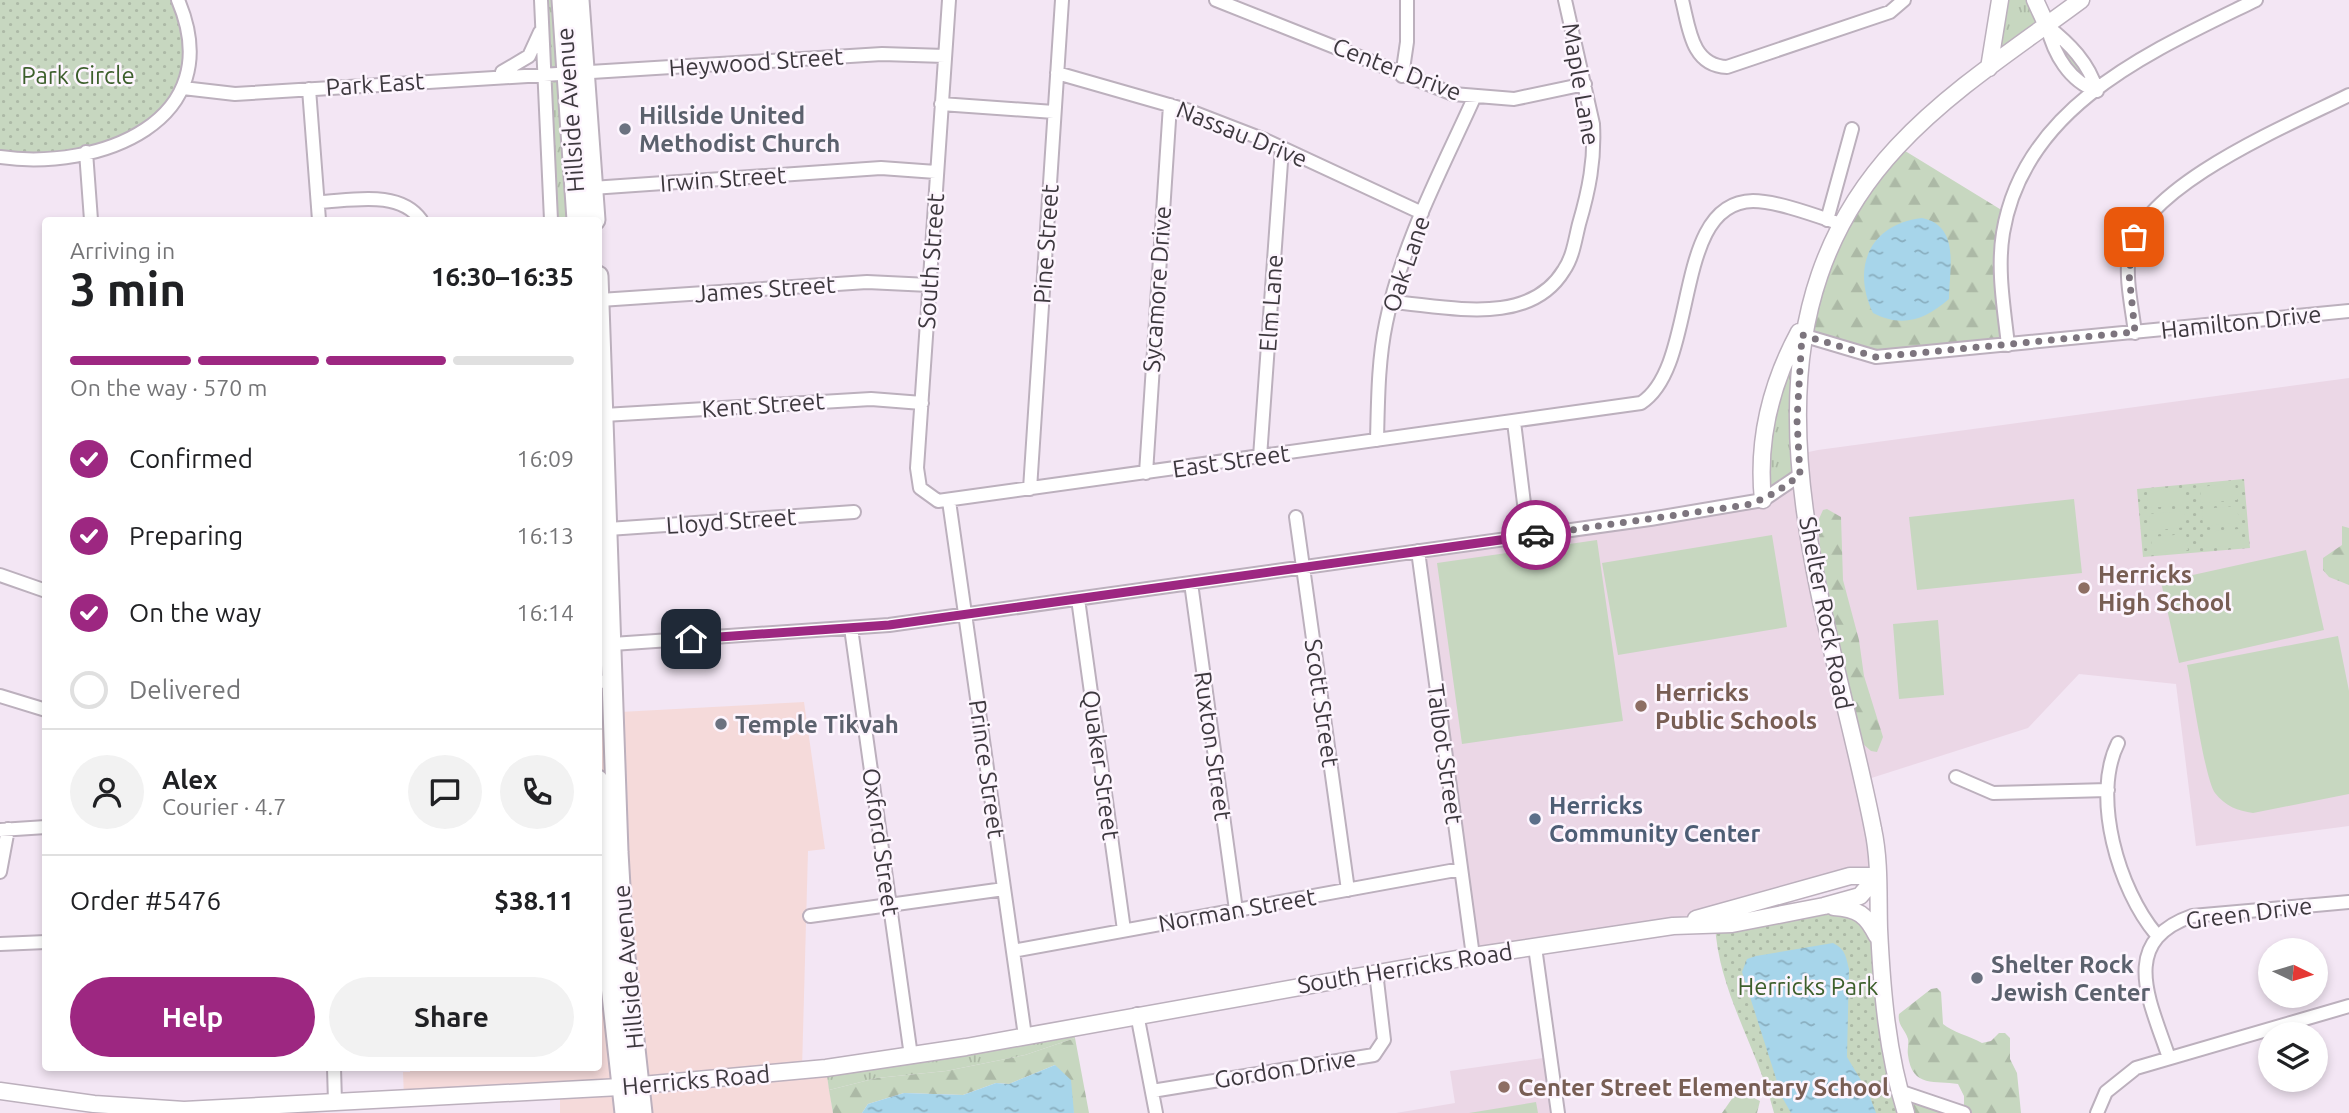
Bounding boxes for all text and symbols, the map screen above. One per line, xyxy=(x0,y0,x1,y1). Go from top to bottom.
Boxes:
street label: Maple Lane xyxy=(1557,21,1605,147)
street label: Hillside Avenue xyxy=(551,27,589,193)
street label: Center Drive xyxy=(1329,32,1465,106)
street label: Heywood Street xyxy=(668,42,845,82)
park label: Park Circle xyxy=(21,62,135,89)
street label: Park East xyxy=(325,67,426,101)
street label: Nassau Drive xyxy=(1173,96,1311,172)
place label: Hillside United Methodist Church xyxy=(639,102,840,157)
marker: Hillside United Methodist Church xyxy=(617,121,633,137)
street label: Irwin Street xyxy=(659,161,788,197)
street label: Pine Street xyxy=(1028,183,1064,305)
street label: South Street xyxy=(913,192,949,330)
street label: Sycamore Drive xyxy=(1138,205,1176,373)
pin xyxy=(2104,207,2164,267)
street label: Oak Lane xyxy=(1377,212,1435,316)
icon: bag xyxy=(2115,218,2153,256)
text: Arriving in xyxy=(70,238,175,263)
street label: Elm Lane xyxy=(1254,253,1288,353)
text: 16:30–16:35 xyxy=(431,262,574,291)
text: 3 min xyxy=(70,263,186,315)
street label: James Street xyxy=(694,271,837,307)
street label: Hamilton Drive xyxy=(2159,300,2323,344)
text: On the way · 570 m xyxy=(70,375,267,400)
street label: Kent Street xyxy=(701,387,826,423)
street label: East Street xyxy=(1171,439,1292,483)
icon: check xyxy=(70,440,108,478)
text: Confirmed xyxy=(129,444,253,473)
text: 16:09 xyxy=(516,446,574,471)
courier xyxy=(1501,500,1571,570)
street label: Lloyd Street xyxy=(665,503,798,539)
street label: Shelter Rock Road xyxy=(1794,514,1858,712)
icon: car xyxy=(1517,516,1555,554)
icon: check xyxy=(70,517,108,555)
text: Preparing xyxy=(129,521,243,550)
text: 16:13 xyxy=(516,523,574,548)
place label: Herricks High School xyxy=(2098,561,2232,616)
marker: Herricks High School xyxy=(2076,580,2092,596)
icon: check xyxy=(70,594,108,632)
text: On the way xyxy=(129,598,261,627)
text: 16:14 xyxy=(516,600,574,625)
pin xyxy=(661,609,721,669)
icon: home xyxy=(672,620,710,658)
street label: Scott Street xyxy=(1300,637,1344,769)
street label: Ruxton Street xyxy=(1189,670,1237,823)
text: Delivered xyxy=(129,675,241,704)
place label: Herricks Public Schools xyxy=(1655,679,1817,734)
street label: Talbot Street xyxy=(1422,682,1468,826)
street label: Quaker Street xyxy=(1077,688,1125,842)
street label: Prince Street xyxy=(964,698,1010,841)
marker: Herricks Public Schools xyxy=(1633,698,1649,714)
place label: Temple Tikvah xyxy=(735,711,899,738)
marker: Temple Tikvah xyxy=(713,716,729,732)
button: person xyxy=(70,755,144,829)
button: chat xyxy=(408,755,482,829)
button: phone xyxy=(500,755,574,829)
text: Alex xyxy=(162,765,217,794)
street label: Oxford Street xyxy=(857,766,905,918)
place label: Herricks Community Center xyxy=(1549,792,1760,847)
text: Courier · 4.7 xyxy=(162,794,286,819)
marker: Herricks Community Center xyxy=(1527,811,1543,827)
street label: Norman Street xyxy=(1156,883,1318,937)
street label: Hillside Avenue xyxy=(607,884,649,1050)
text: Order #5476 xyxy=(70,886,221,915)
text: $38.11 xyxy=(494,886,574,915)
street label: Green Drive xyxy=(2184,892,2314,934)
street label: South Herricks Road xyxy=(1295,938,1515,998)
north arrow xyxy=(2258,938,2328,1008)
map controls xyxy=(2258,938,2328,1092)
place label: Shelter Rock Jewish Center xyxy=(1991,951,2151,1006)
marker: Shelter Rock Jewish Center xyxy=(1969,970,1985,986)
park label: Herricks Park xyxy=(1738,973,1878,1000)
button: Help xyxy=(70,977,315,1057)
button: Share xyxy=(329,977,574,1057)
button: layers xyxy=(2258,1022,2328,1092)
street label: Gordon Drive xyxy=(1212,1044,1358,1094)
street label: Herricks Road xyxy=(621,1060,771,1100)
place label: Center Street Elementary School xyxy=(1518,1074,1889,1101)
marker: Center Street Elementary School xyxy=(1496,1079,1512,1095)

